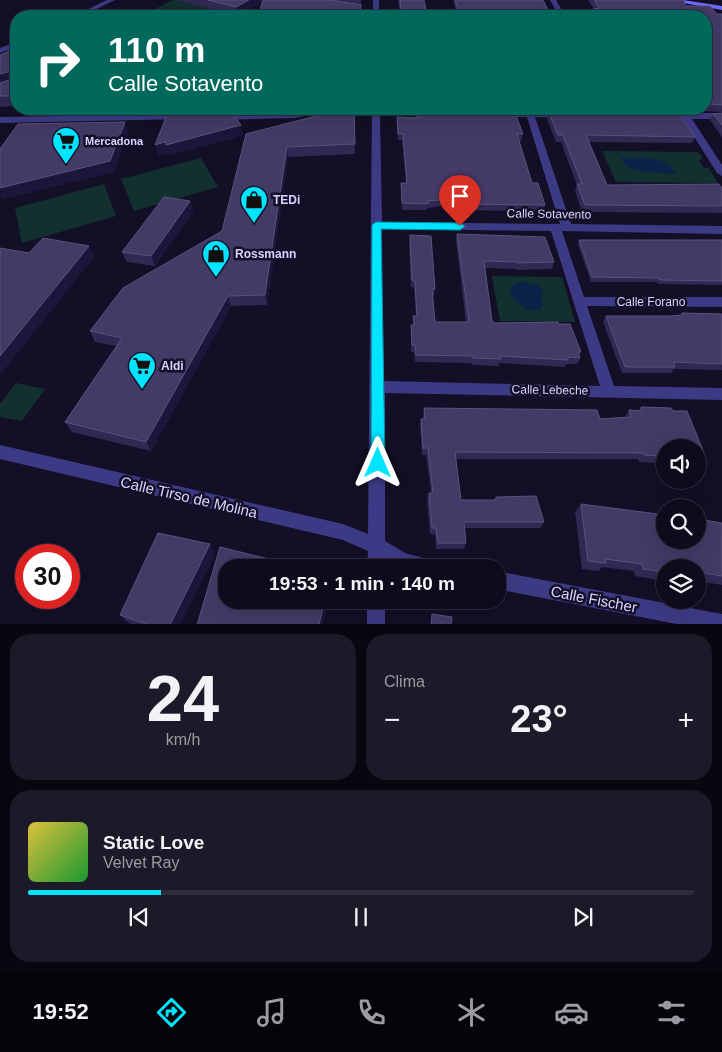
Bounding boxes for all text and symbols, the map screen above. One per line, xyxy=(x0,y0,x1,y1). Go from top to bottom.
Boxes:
icon: right xyxy=(25,30,90,95)
text: 110 m xyxy=(108,30,205,69)
text: Calle Sotavento xyxy=(108,71,263,96)
supermarket icon: Mercadona xyxy=(51,126,81,165)
place label: Mercadona xyxy=(85,135,144,147)
pin xyxy=(439,175,481,226)
icon: arrive xyxy=(446,182,474,210)
shop icon: TEDi xyxy=(239,185,269,224)
place label: TEDi xyxy=(273,193,300,207)
street label: Calle Sotavento xyxy=(507,206,592,222)
shop icon: Rossmann xyxy=(201,239,231,278)
place label: Rossmann xyxy=(235,247,296,261)
street label: Calle Forano xyxy=(617,295,686,309)
supermarket icon: Aldi xyxy=(127,351,157,390)
place label: Aldi xyxy=(161,359,184,373)
street label: Calle Lebeche xyxy=(512,382,589,398)
position arrow xyxy=(351,436,403,488)
map controls xyxy=(656,439,706,609)
button: sound xyxy=(656,439,706,489)
street label: Calle Tirso de Molina xyxy=(119,473,260,521)
button: search xyxy=(656,499,706,549)
speed limit sign: 30 xyxy=(15,544,80,609)
button: layers xyxy=(656,559,706,609)
text: 19:53 · 1 min · 140 m xyxy=(269,573,455,594)
street label: Calle Fischer xyxy=(549,582,639,616)
text: 24 xyxy=(147,662,219,735)
text: Clima xyxy=(384,673,425,690)
text: 23° xyxy=(510,698,568,740)
text: − xyxy=(384,704,400,735)
text: + xyxy=(678,704,694,735)
text: km/h xyxy=(166,731,200,748)
text: Static Love xyxy=(103,832,204,853)
text: Velvet Ray xyxy=(103,854,179,871)
icon: previous xyxy=(125,903,153,931)
icon: pause xyxy=(347,903,375,931)
icon: next xyxy=(569,903,597,931)
icon: directions xyxy=(154,995,189,1030)
icon: music xyxy=(254,995,289,1030)
icon: phone xyxy=(354,995,389,1030)
icon: climate xyxy=(454,995,489,1030)
icon: car xyxy=(554,995,589,1030)
icon: filters xyxy=(654,995,689,1030)
text: 19:52 xyxy=(33,999,89,1024)

